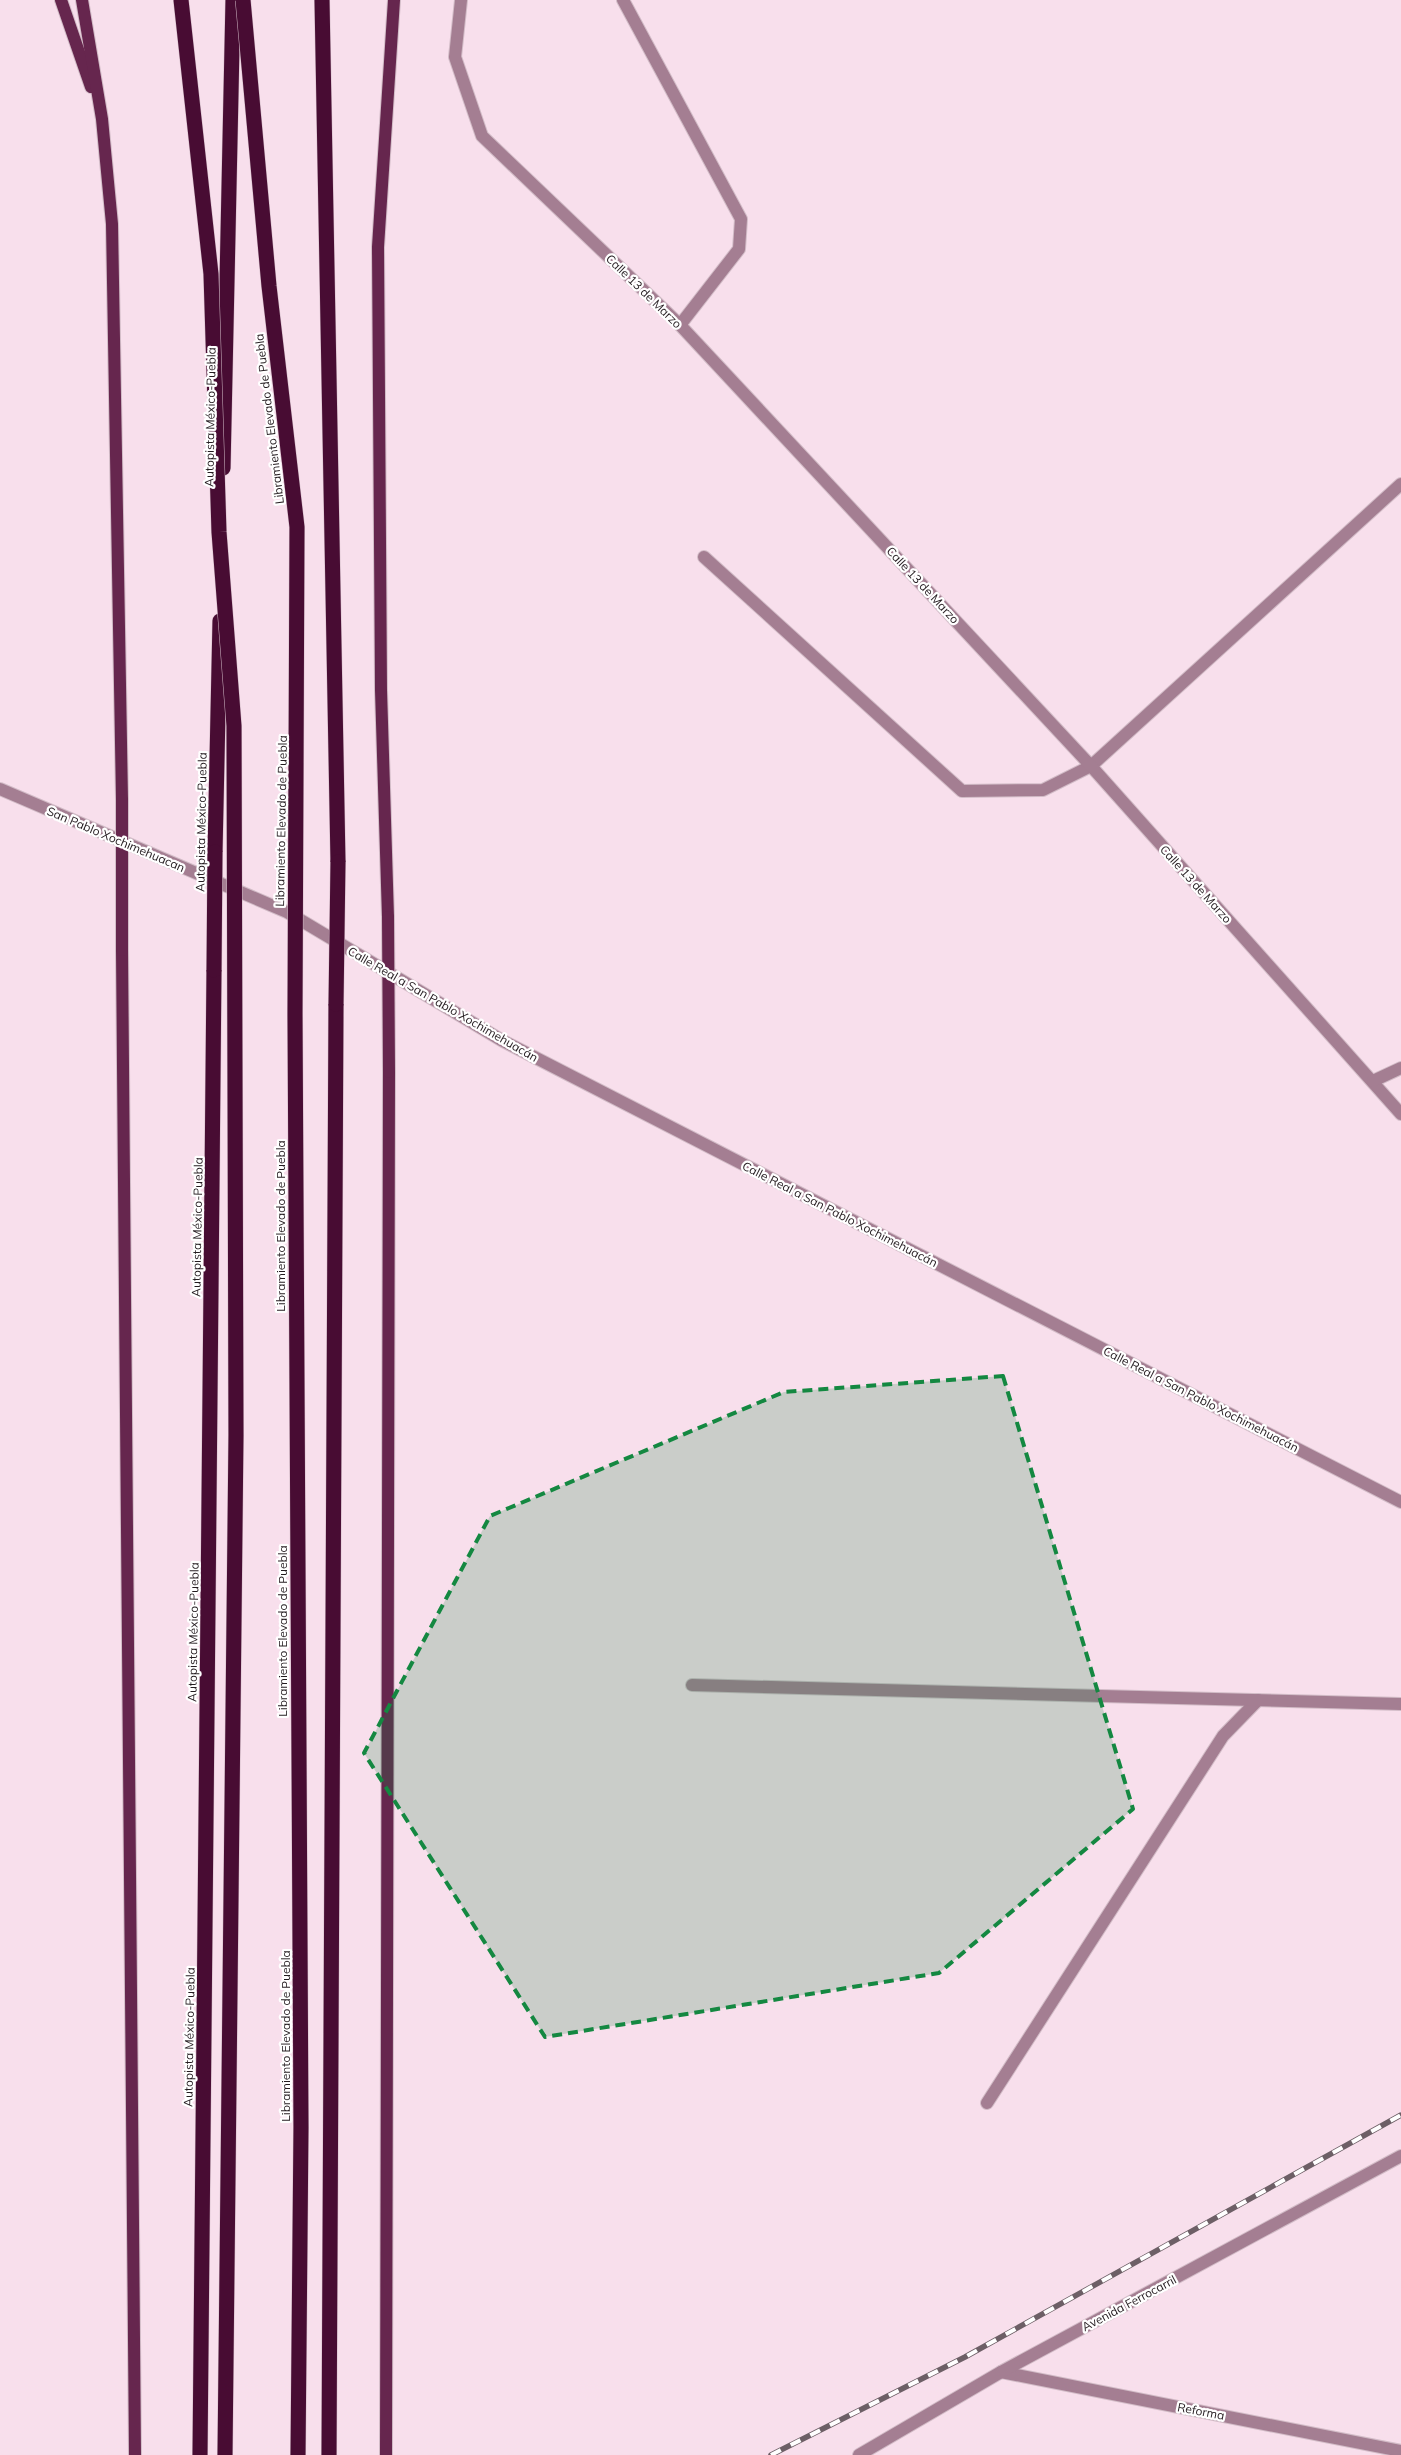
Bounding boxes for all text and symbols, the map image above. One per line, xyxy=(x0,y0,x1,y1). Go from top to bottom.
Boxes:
street label: Calle 13 de Marzo xyxy=(603,251,685,331)
street label: Libramiento Elevado de Puebla xyxy=(251,333,287,505)
street label: Autopista México-Puebla xyxy=(201,347,219,487)
street label: Calle 13 de Marzo xyxy=(883,543,963,627)
street label: Libramiento Elevado de Puebla xyxy=(272,735,290,907)
street label: Autopista México-Puebla xyxy=(192,752,210,892)
street label: San Pablo Xochimehuacan xyxy=(45,803,187,875)
street label: Calle 13 de Marzo xyxy=(1157,842,1235,926)
street label: Calle Real a San Pablo Xochimehuacán xyxy=(345,943,541,1065)
street label: Libramiento Elevado de Puebla xyxy=(273,1140,288,1312)
street label: Autopista México-Puebla xyxy=(188,1157,206,1297)
street label: Calle Real a San Pablo Xochimehuacán xyxy=(740,1158,940,1270)
street label: Calle Real a San Pablo Xochimehuacán xyxy=(1101,1343,1301,1455)
street label: Libramiento Elevado de Puebla xyxy=(275,1545,290,1717)
street label: Autopista México-Puebla xyxy=(184,1562,202,1702)
street label: Libramiento Elevado de Puebla xyxy=(278,1950,293,2122)
street label: Autopista México-Puebla xyxy=(180,1967,198,2107)
street label: Avenida Ferrocarril xyxy=(1079,2272,1179,2334)
street label: Reforma xyxy=(1176,2399,1226,2423)

